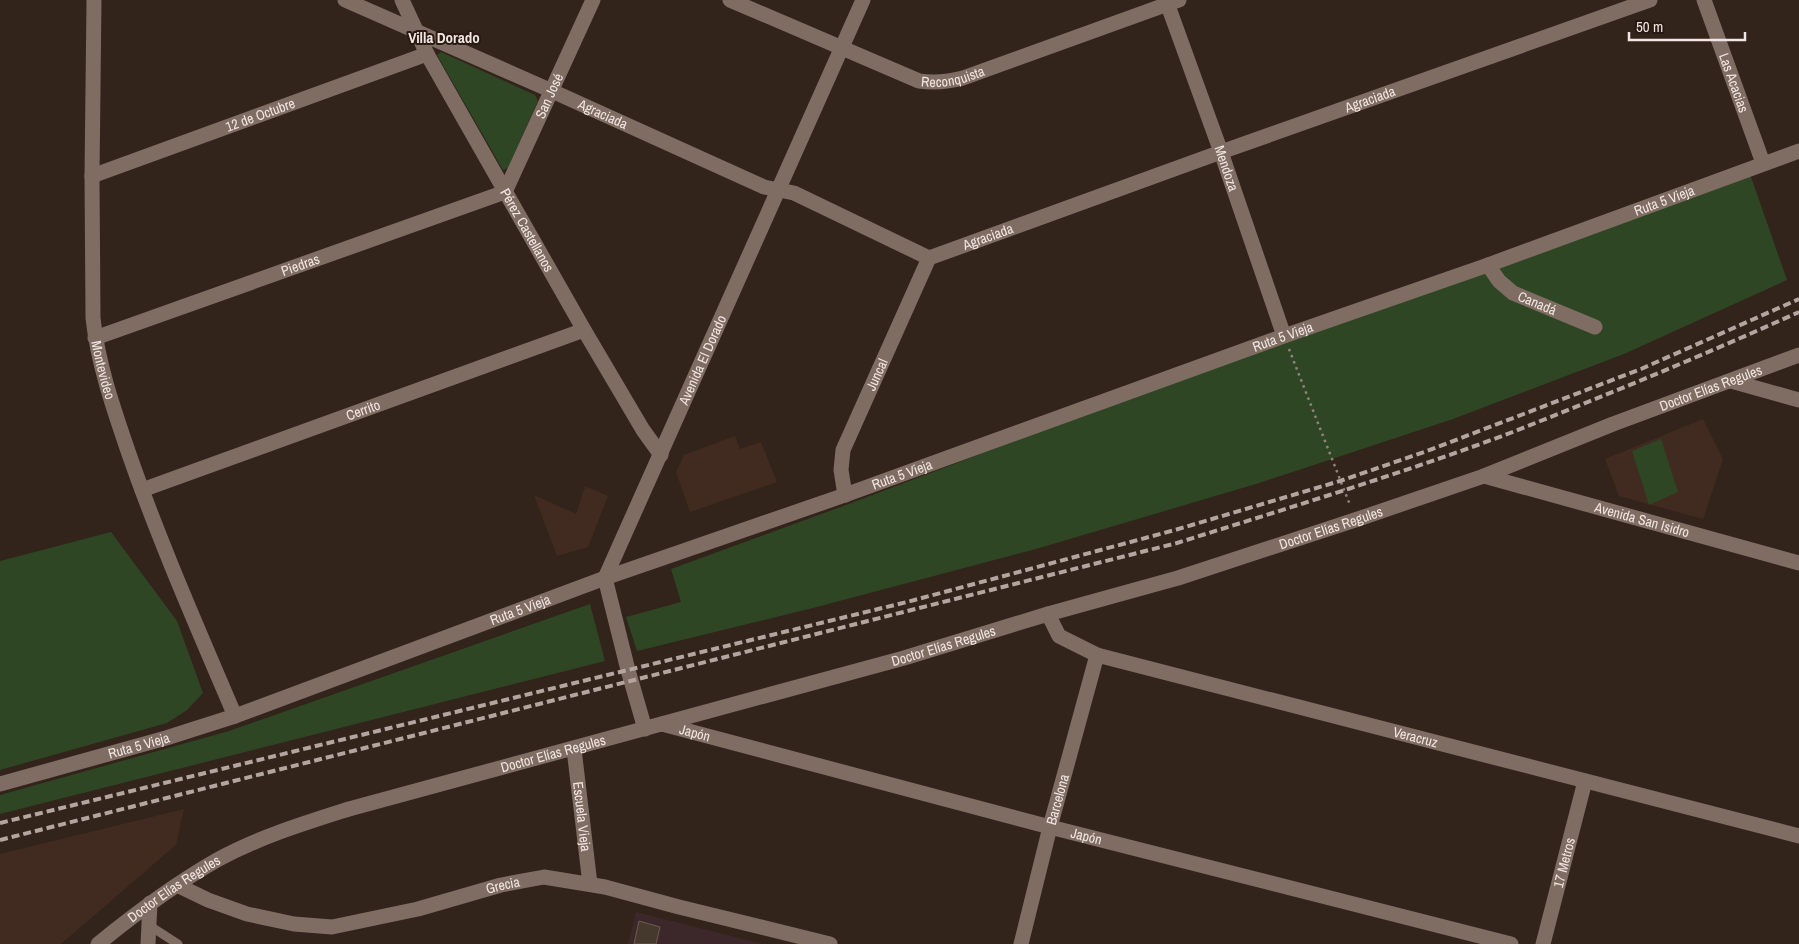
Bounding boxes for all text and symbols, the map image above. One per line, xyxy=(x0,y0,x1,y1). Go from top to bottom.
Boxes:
scale bar xyxy=(1629,10,1745,42)
text: 50 m xyxy=(1636,16,1663,37)
district label: Villa Dorado xyxy=(408,27,480,48)
street label: Las Acacias xyxy=(1715,51,1753,115)
street label: Reconquista xyxy=(921,62,988,91)
street label: San José xyxy=(531,70,567,121)
street label: Agraciada xyxy=(1341,82,1398,117)
street label: 12 de Octubre xyxy=(223,94,298,136)
street label: Agraciada xyxy=(574,95,631,133)
street label: Mendoza xyxy=(1210,143,1243,194)
street label: Ruta 5 Vieja xyxy=(1631,181,1697,220)
street label: Pérez Castellanos xyxy=(496,185,558,275)
street label: Agraciada xyxy=(959,219,1016,254)
street label: Piedras xyxy=(279,250,322,280)
street label: Canadá xyxy=(1515,287,1560,319)
street label: Avenida El Dorado xyxy=(674,312,730,409)
street label: Ruta 5 Vieja xyxy=(1250,317,1316,356)
street label: Montevideo xyxy=(87,339,119,402)
street label: Juncal xyxy=(862,356,892,393)
street label: Doctor Elías Regules xyxy=(1657,360,1765,415)
street label: Cerrito xyxy=(343,396,383,424)
street label: Ruta 5 Vieja xyxy=(869,455,935,494)
street label: Avenida San Isidro xyxy=(1592,498,1692,541)
street label: Doctor Elías Regules xyxy=(1277,502,1385,553)
street label: Ruta 5 Vieja xyxy=(487,590,553,629)
street label: Doctor Elías Regules xyxy=(889,621,998,670)
street label: Japón xyxy=(677,720,712,745)
street label: Veracruz xyxy=(1391,723,1440,752)
street label: Ruta 5 Vieja xyxy=(106,728,172,763)
street label: Doctor Elías Regules xyxy=(499,731,608,776)
street label: Barcelona xyxy=(1042,772,1073,827)
street label: Escuela Vieja xyxy=(569,781,595,853)
street label: Japón xyxy=(1069,824,1104,849)
street label: 17 Metros xyxy=(1549,835,1579,890)
street label: Doctor Elías Regules xyxy=(124,851,224,926)
street label: Grecia xyxy=(484,873,522,898)

